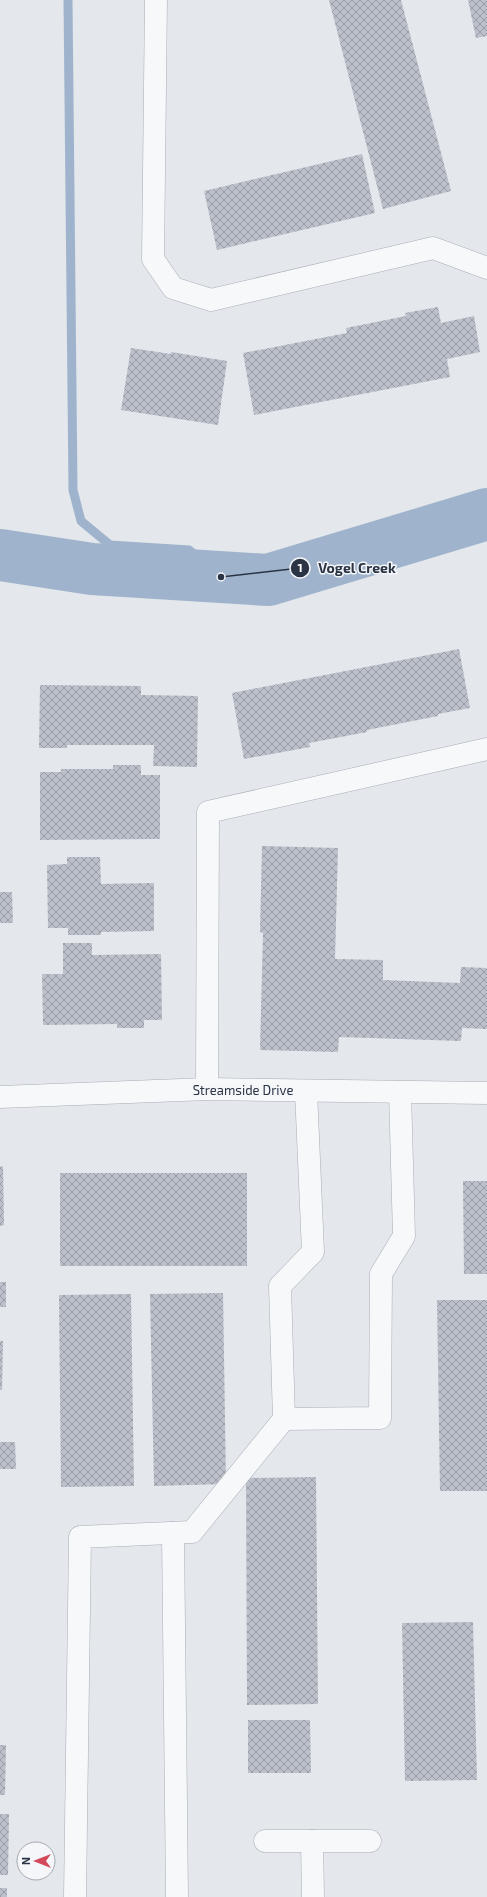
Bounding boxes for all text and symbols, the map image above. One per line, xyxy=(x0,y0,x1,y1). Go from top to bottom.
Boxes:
callout: Vogel Creek xyxy=(290,555,404,581)
text: Vogel Creek xyxy=(318,559,396,576)
text: 1 xyxy=(297,560,303,574)
street label: Streamside Drive xyxy=(193,1082,293,1098)
north arrow xyxy=(16,1841,56,1881)
text: N xyxy=(19,1857,32,1865)

